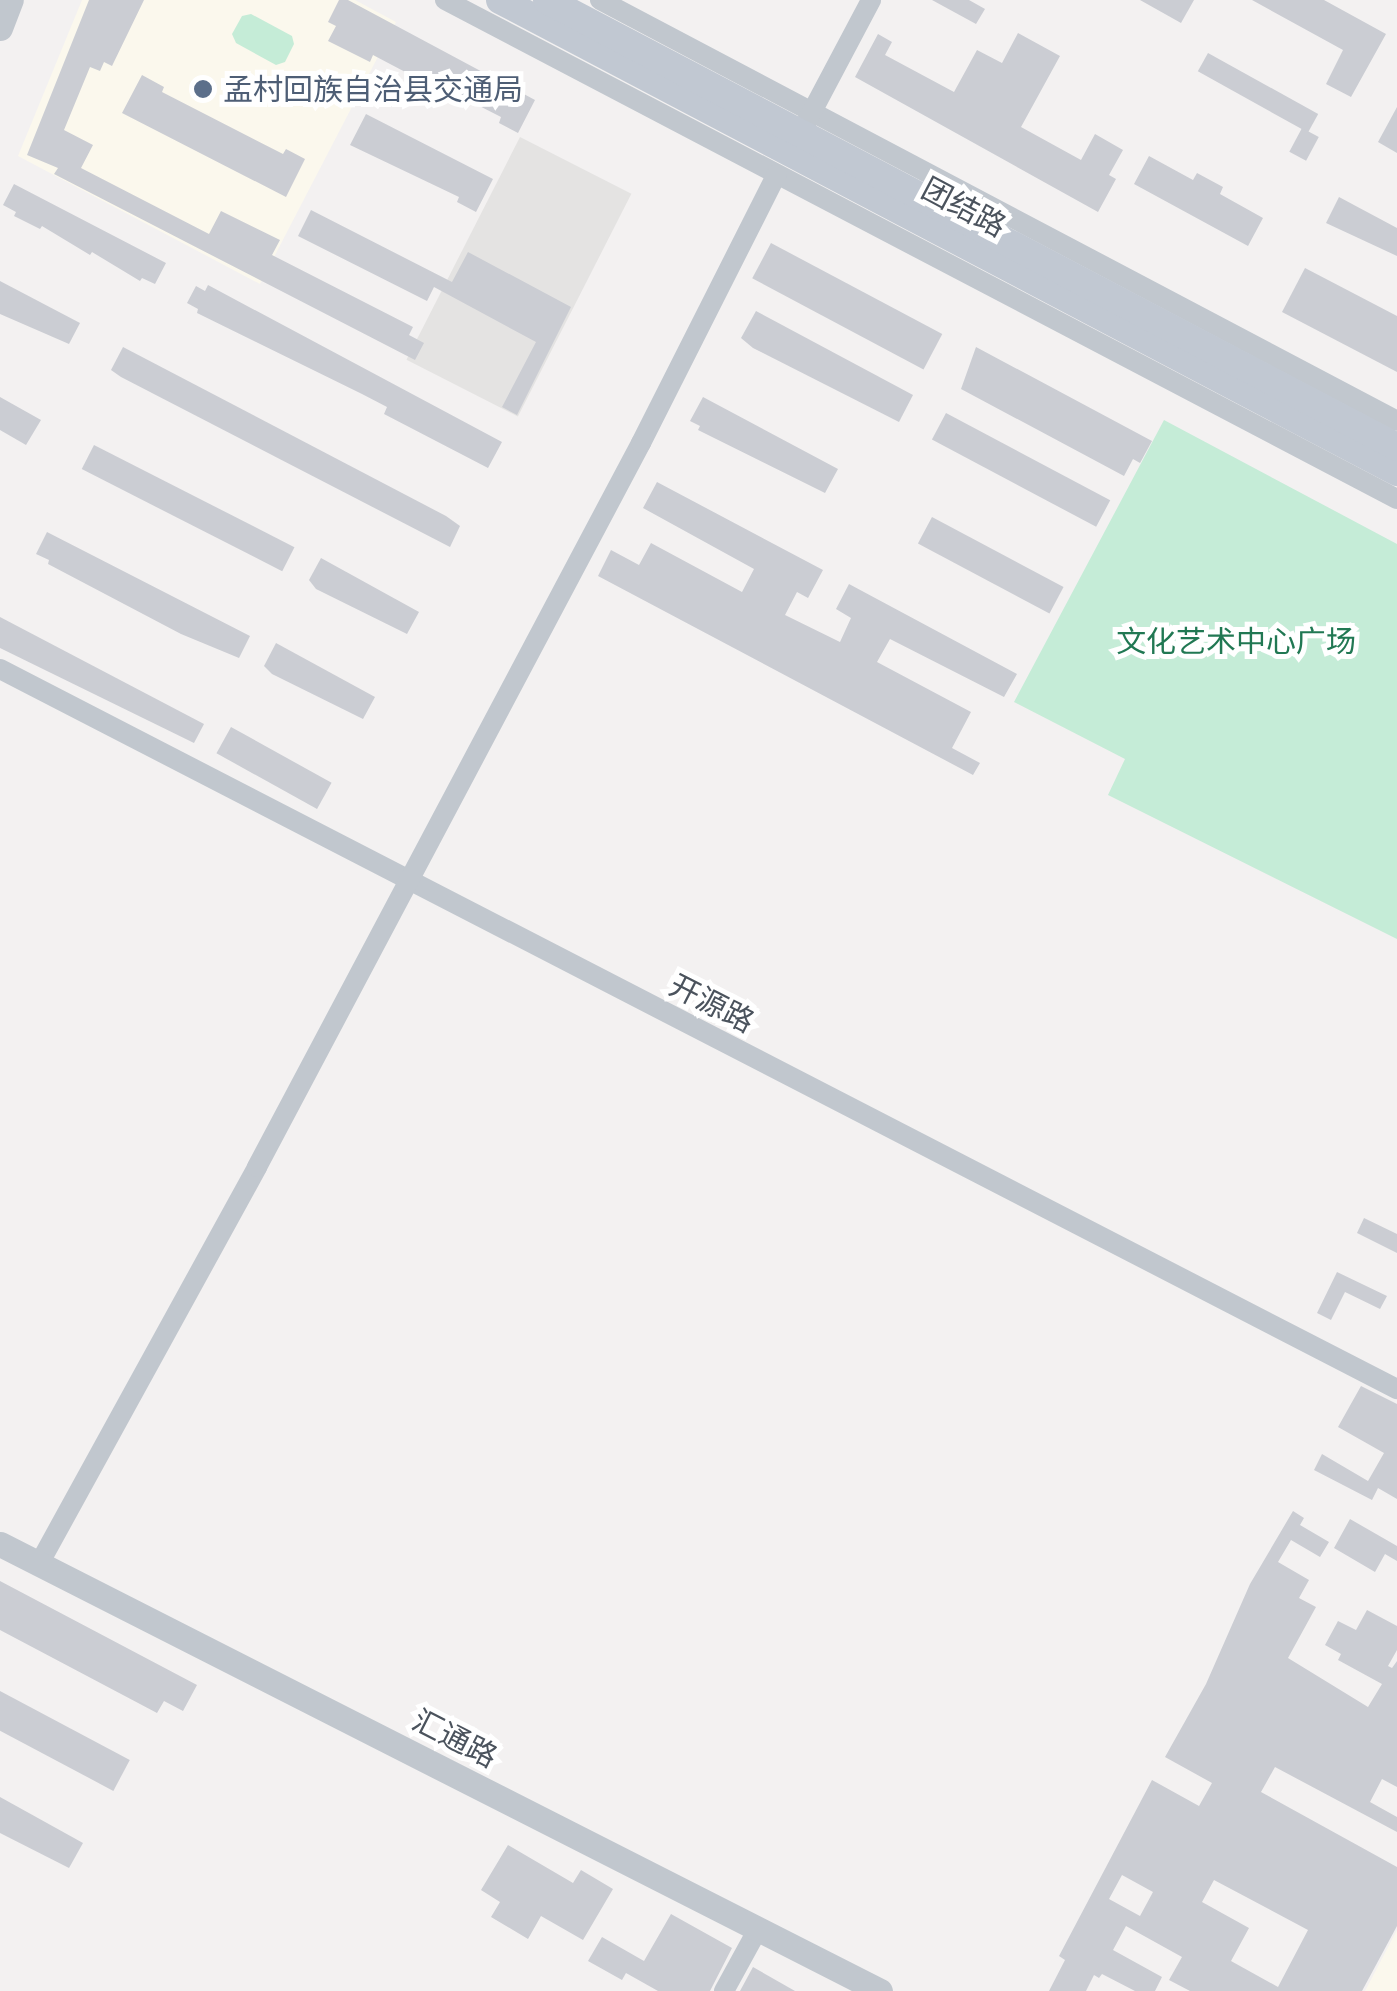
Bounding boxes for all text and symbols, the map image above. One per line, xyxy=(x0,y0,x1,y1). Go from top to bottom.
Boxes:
place label: 孟村回族自治县交通局 xyxy=(223,71,523,107)
marker: 孟村回族自治县交通局 xyxy=(192,78,214,100)
street label: 团结路 xyxy=(916,170,1012,244)
park label: 文化艺术中心广场 xyxy=(1116,623,1356,659)
street label: 开源路 xyxy=(664,967,760,1039)
street label: 汇通路 xyxy=(407,1702,503,1774)

